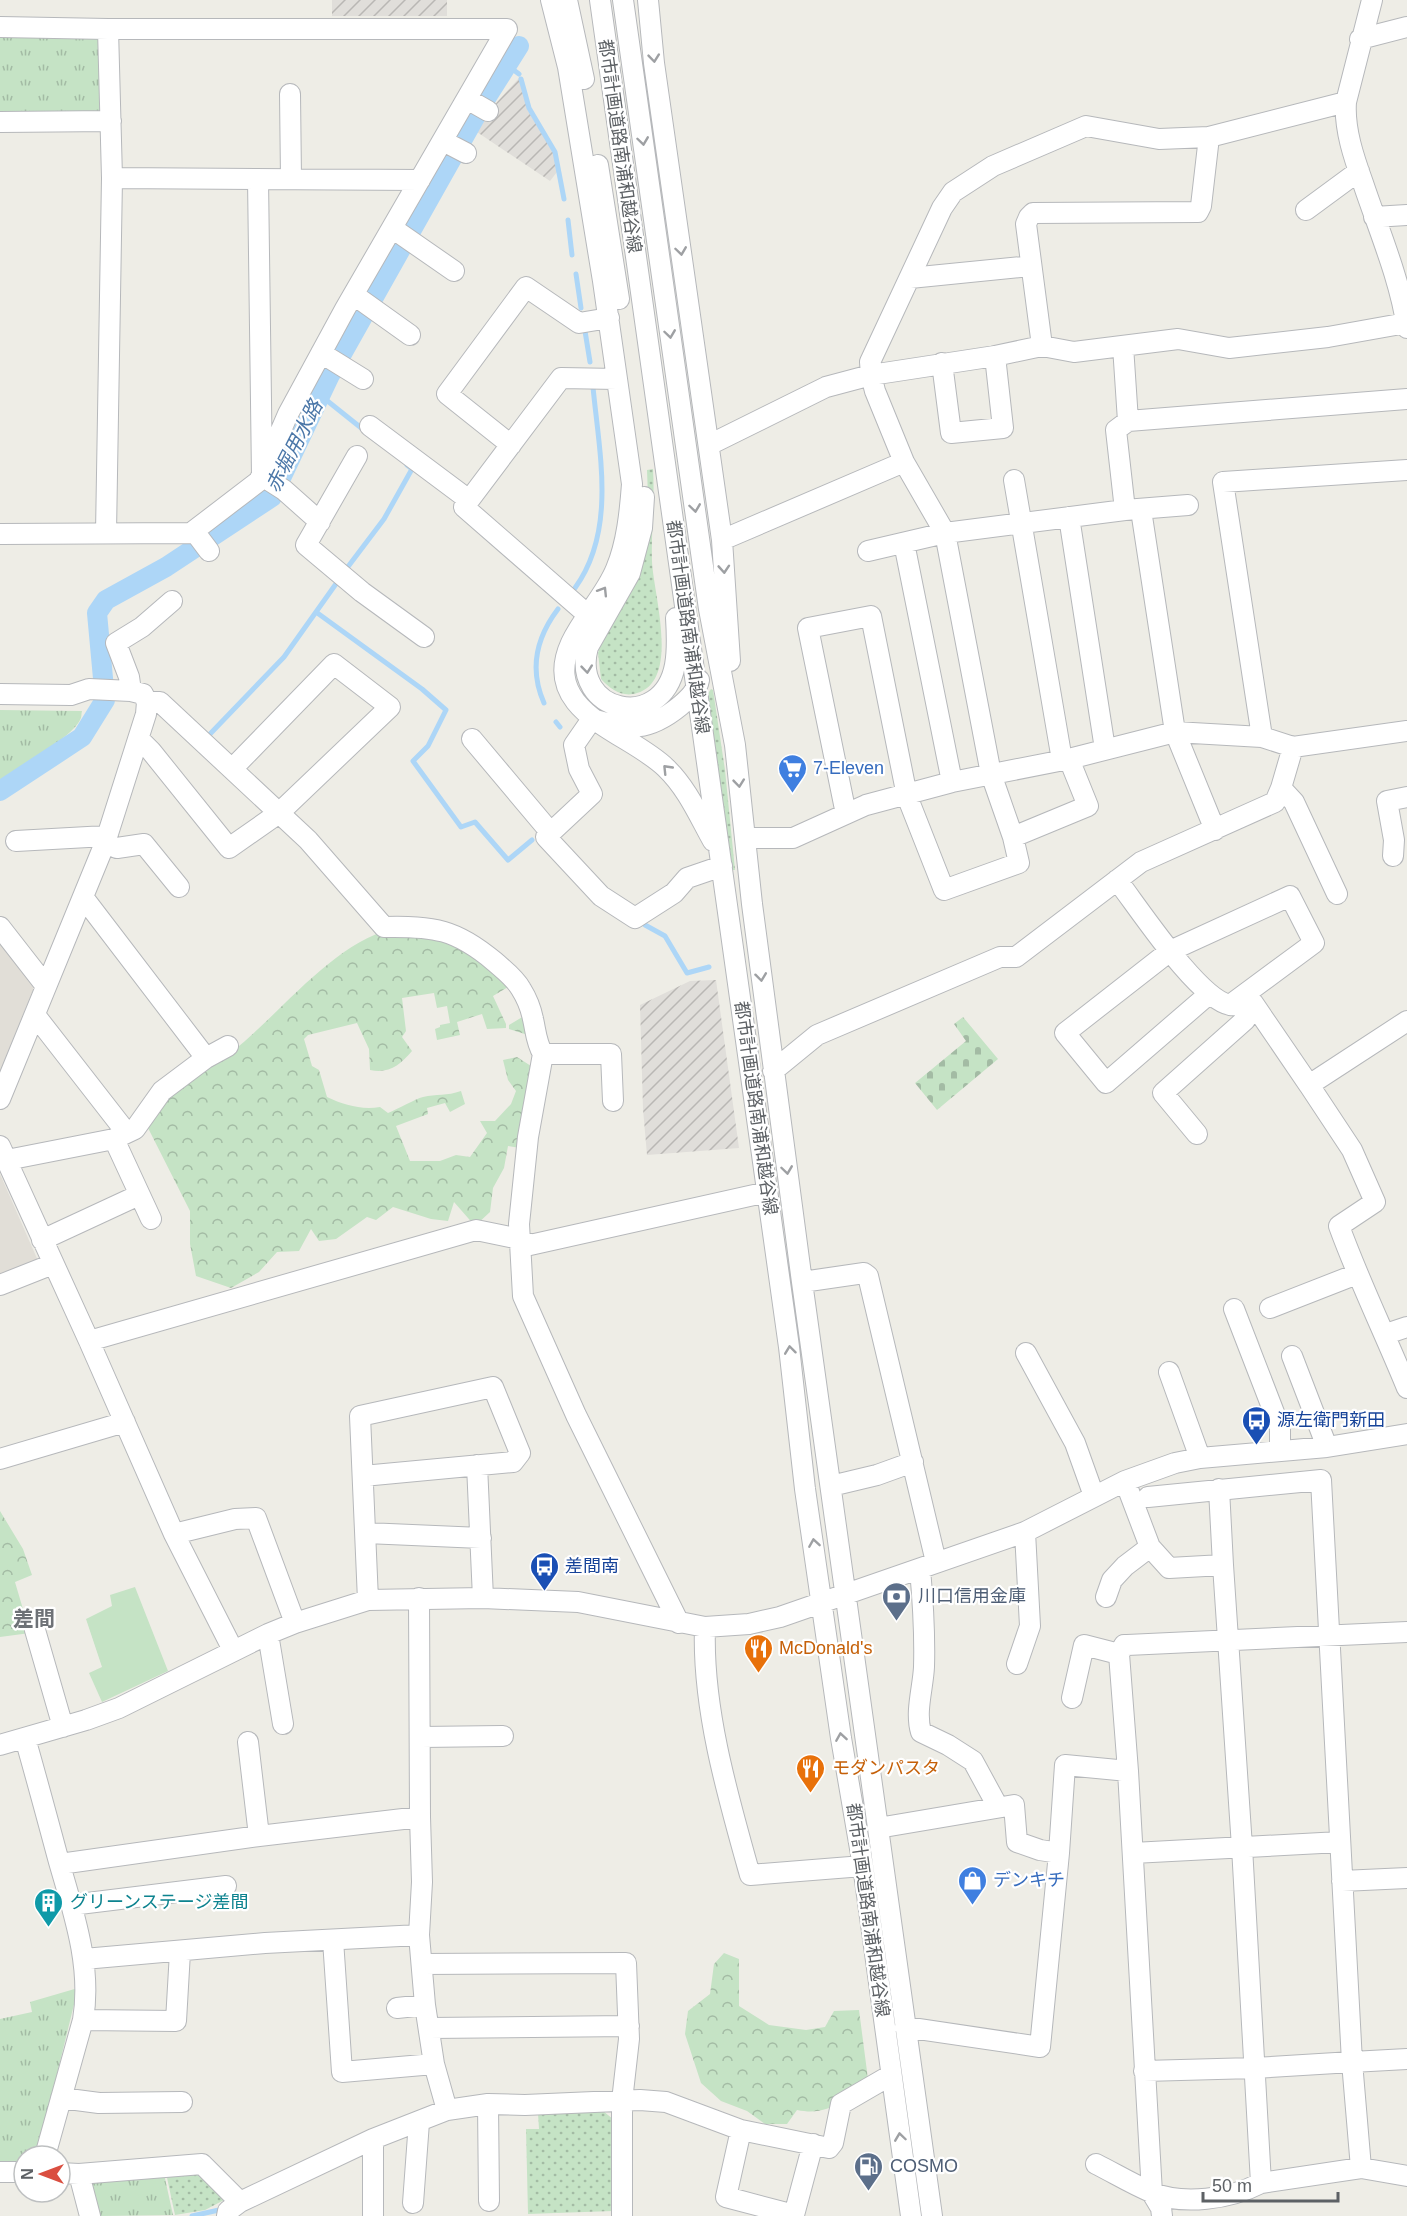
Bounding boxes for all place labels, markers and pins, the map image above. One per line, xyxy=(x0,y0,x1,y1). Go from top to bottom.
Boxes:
supermarket icon: 7-Eleven xyxy=(776,752,808,794)
place label: 7-Eleven xyxy=(813,758,884,778)
bus stop icon: 源左衛門新田 xyxy=(1240,1404,1272,1446)
place label: 源左衛門新田 xyxy=(1277,1410,1385,1430)
bus stop icon: 差間南 xyxy=(528,1550,560,1592)
place label: 差間南 xyxy=(565,1556,619,1576)
bank icon: 川口信用金庫 xyxy=(881,1580,913,1622)
place label: 川口信用金庫 xyxy=(918,1586,1026,1606)
restaurant icon: McDonald's xyxy=(742,1632,774,1674)
place label: McDonald's xyxy=(779,1638,872,1658)
restaurant icon: モダンパスタ xyxy=(795,1752,827,1794)
place label: モダンパスタ xyxy=(832,1758,940,1778)
shop icon: デンキチ xyxy=(956,1864,988,1906)
place label: デンキチ xyxy=(993,1870,1065,1890)
building icon: グリーンステージ差間 xyxy=(33,1886,65,1928)
place label: グリーンステージ差間 xyxy=(70,1892,248,1912)
fuel station icon: COSMO xyxy=(853,2150,885,2192)
place label: COSMO xyxy=(890,2156,958,2176)

